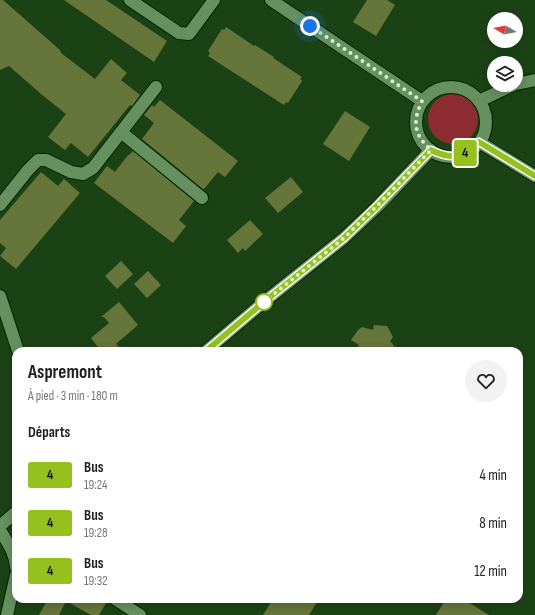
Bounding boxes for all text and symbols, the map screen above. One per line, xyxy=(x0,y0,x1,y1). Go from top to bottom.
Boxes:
north arrow xyxy=(487,12,523,48)
map controls xyxy=(487,12,523,92)
your location xyxy=(300,16,320,36)
button: layers xyxy=(487,56,523,92)
line badge: 4 xyxy=(452,140,478,166)
text: 4 xyxy=(462,144,468,161)
unlabelled marker xyxy=(255,293,273,311)
button: heart xyxy=(465,360,507,402)
text: Aspremont xyxy=(28,361,102,384)
text: À pied · 3 min · 180 m xyxy=(28,388,118,404)
text: Départs xyxy=(28,423,70,442)
text: Bus xyxy=(84,458,103,477)
text: 4 xyxy=(47,466,53,483)
text: 4 min xyxy=(480,466,507,485)
text: 19:24 xyxy=(84,477,107,493)
text: Bus xyxy=(84,506,103,525)
text: 4 xyxy=(47,514,53,531)
text: 8 min xyxy=(479,514,507,533)
text: 19:28 xyxy=(84,525,108,541)
text: Bus xyxy=(84,554,103,573)
text: 4 xyxy=(47,562,53,579)
text: 12 min xyxy=(474,562,507,581)
text: 19:32 xyxy=(84,573,108,589)

